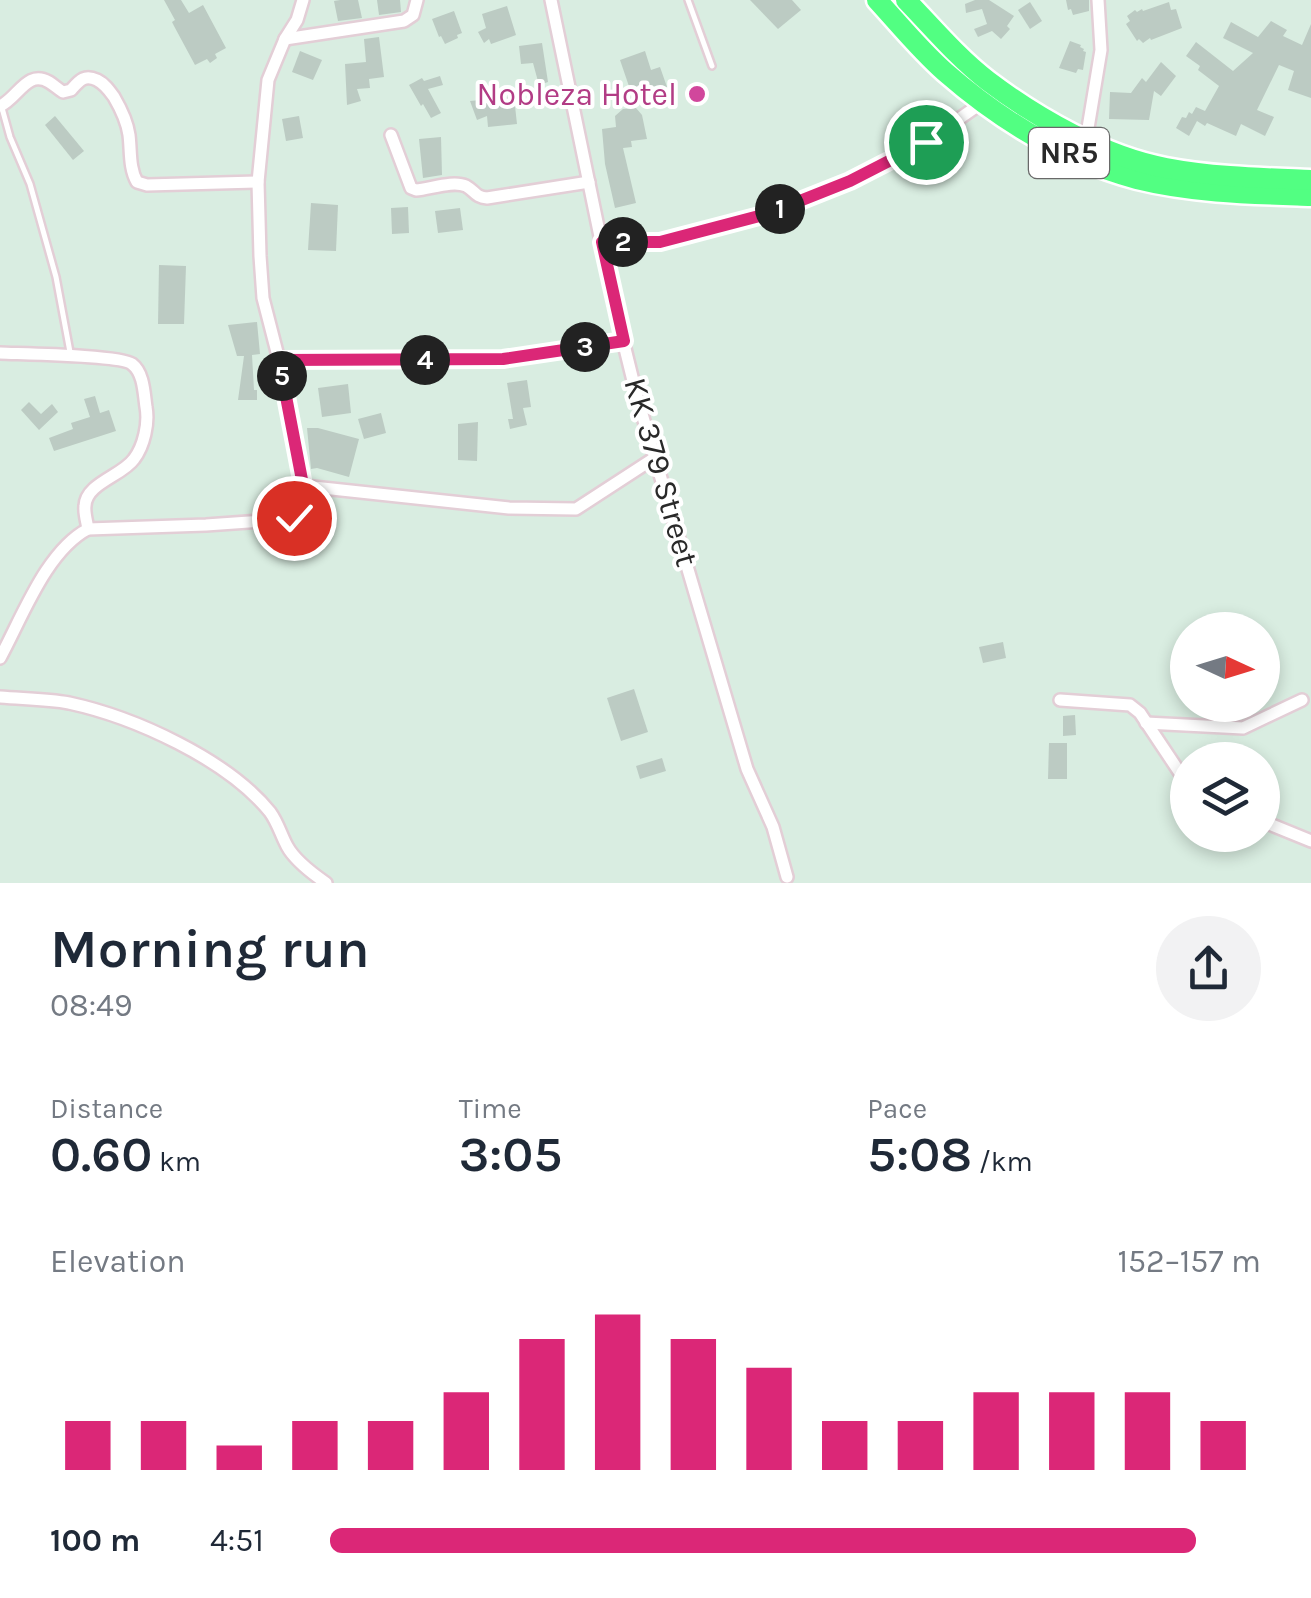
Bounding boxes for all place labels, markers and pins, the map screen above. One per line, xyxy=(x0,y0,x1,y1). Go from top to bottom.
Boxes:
place label: Nobleza Hotel xyxy=(477,76,677,113)
marker: Nobleza Hotel xyxy=(686,83,708,105)
pin xyxy=(884,100,969,185)
pin: 1 xyxy=(755,184,805,234)
pin: 2 xyxy=(598,217,648,267)
pin: 3 xyxy=(560,322,610,372)
pin: 4 xyxy=(400,335,450,385)
pin: 5 xyxy=(257,351,307,401)
pin xyxy=(252,476,337,561)

